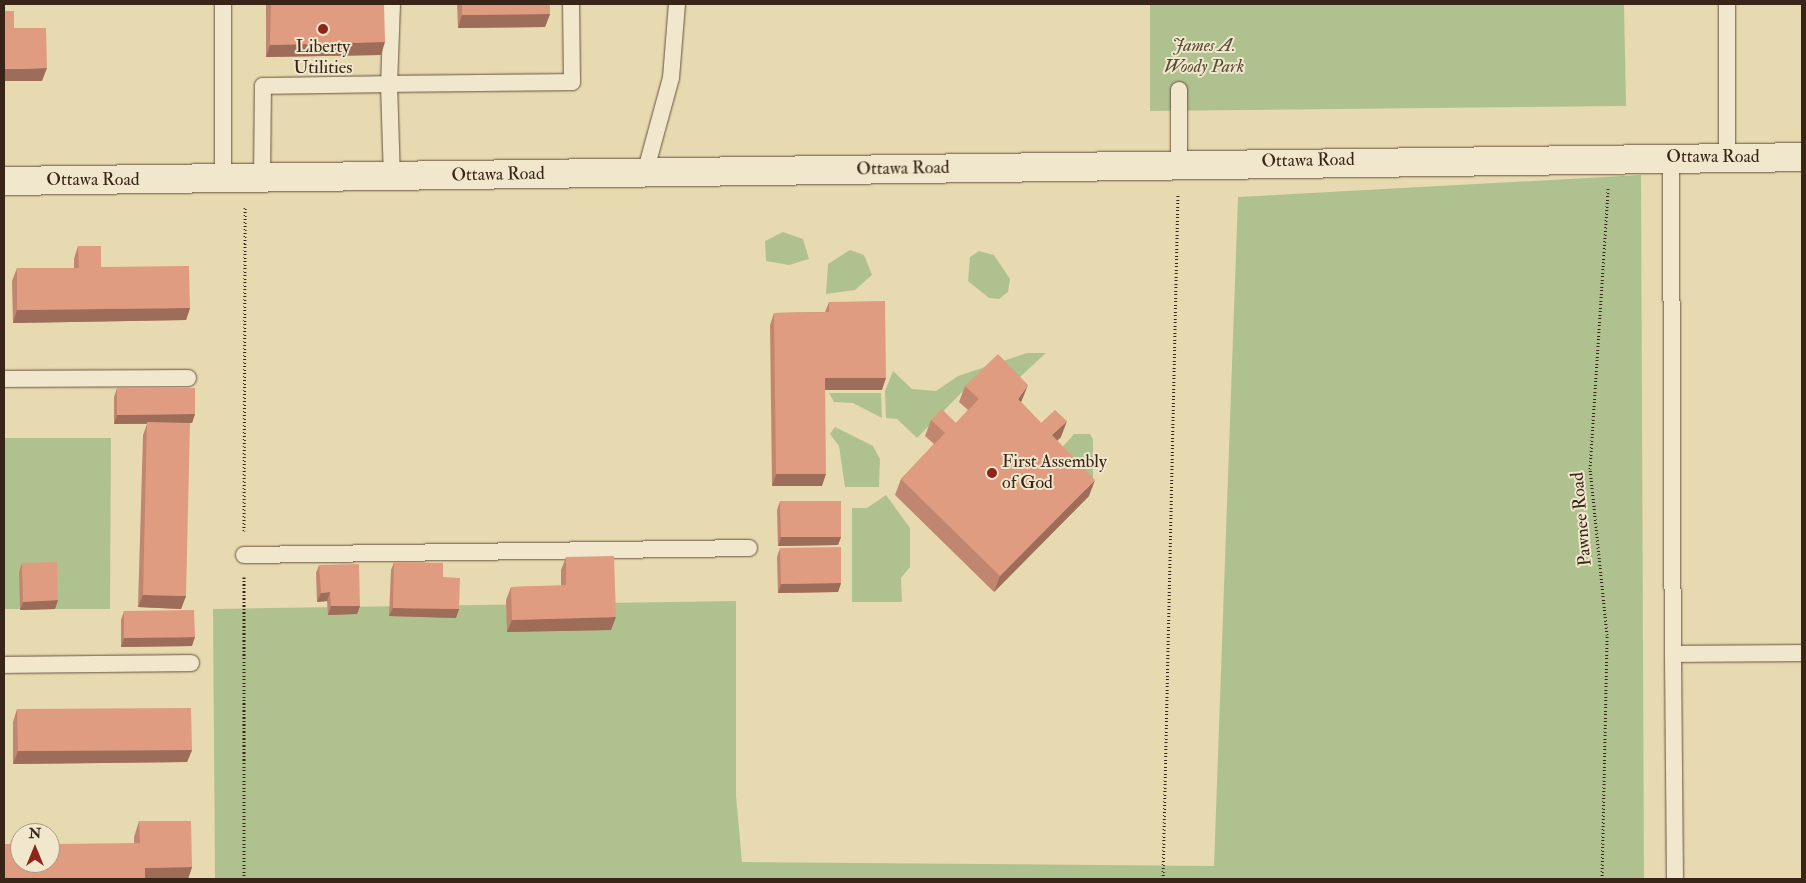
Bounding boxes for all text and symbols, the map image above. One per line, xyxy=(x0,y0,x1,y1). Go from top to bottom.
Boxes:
marker: Liberty Utilities xyxy=(317,23,329,35)
park label: James A. Woody Park xyxy=(1164,36,1244,78)
place label: Liberty Utilities xyxy=(294,37,352,80)
street label: Ottawa Road xyxy=(1666,146,1760,168)
street label: Ottawa Road xyxy=(1261,149,1355,173)
street label: Ottawa Road xyxy=(856,157,950,181)
street label: Ottawa Road xyxy=(451,163,545,187)
street label: Ottawa Road xyxy=(46,169,140,191)
place label: First Assembly of God xyxy=(1002,452,1107,494)
marker: First Assembly of God xyxy=(986,467,998,479)
street label: Pawnee Road xyxy=(1567,471,1597,567)
north arrow xyxy=(10,823,60,873)
text: N xyxy=(29,825,41,842)

